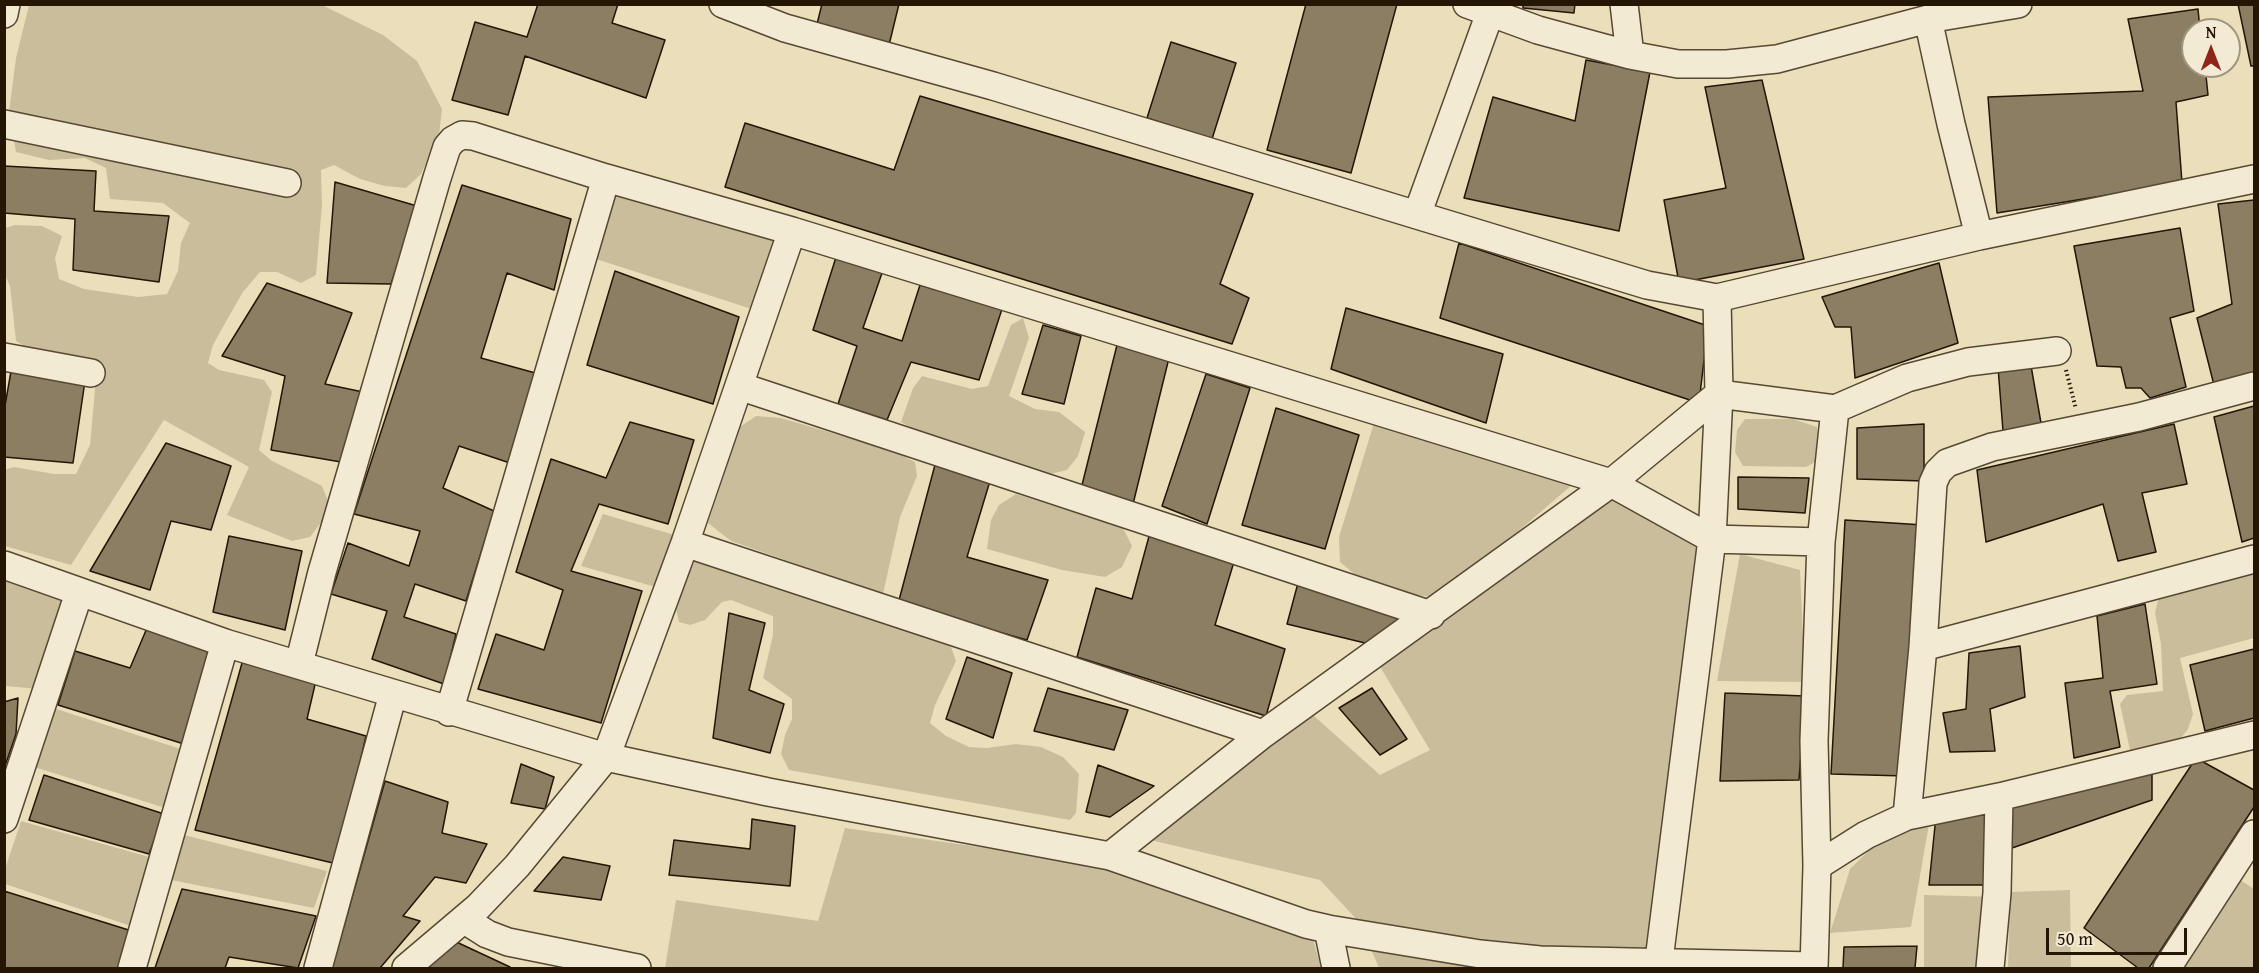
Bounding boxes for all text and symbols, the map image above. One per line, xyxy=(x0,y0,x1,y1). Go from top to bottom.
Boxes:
north arrow xyxy=(2181,18,2241,78)
text: N xyxy=(2206,20,2216,44)
scale bar xyxy=(2049,916,2190,954)
text: 50 m xyxy=(2057,925,2093,952)

